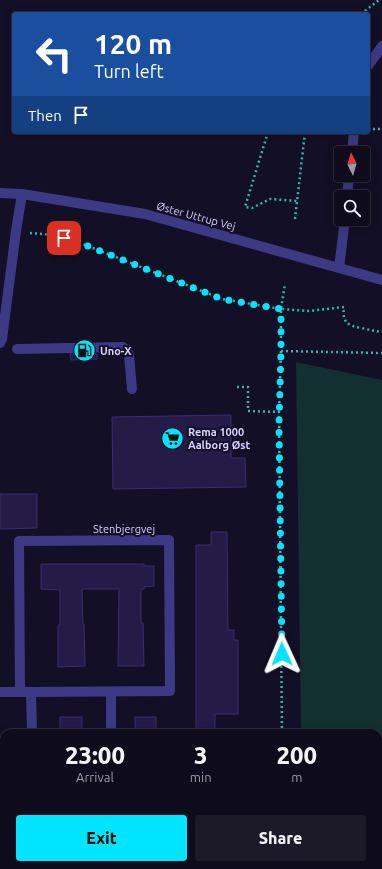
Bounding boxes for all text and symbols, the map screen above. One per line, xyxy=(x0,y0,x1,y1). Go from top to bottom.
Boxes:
icon: left xyxy=(28,28,80,80)
text: 120 m xyxy=(94,28,172,59)
text: Turn left xyxy=(94,61,164,81)
icon: arrive xyxy=(70,104,92,126)
text: Then xyxy=(28,107,62,124)
north arrow xyxy=(334,146,370,182)
map controls xyxy=(334,146,370,226)
button: search xyxy=(334,190,370,226)
street label: Øster Uttrup Vej xyxy=(155,200,237,232)
pin xyxy=(47,221,81,255)
icon: arrive xyxy=(53,227,75,249)
fuel station icon: Uno-X xyxy=(72,338,98,364)
place label: Uno-X xyxy=(100,345,132,357)
supermarket icon: Rema 1000 Aalborg Øst xyxy=(159,425,185,451)
place label: Rema 1000 Aalborg Øst xyxy=(188,426,251,451)
street label: Stenbjergvej xyxy=(93,523,155,535)
position arrow xyxy=(261,633,303,675)
text: 23:00 xyxy=(65,742,125,769)
text: 3 xyxy=(194,742,207,769)
text: 200 xyxy=(277,742,317,769)
text: Arrival xyxy=(76,770,114,784)
text: min xyxy=(190,770,212,784)
text: m xyxy=(291,770,302,784)
button: Exit xyxy=(16,815,187,861)
button: Share xyxy=(195,815,366,861)

